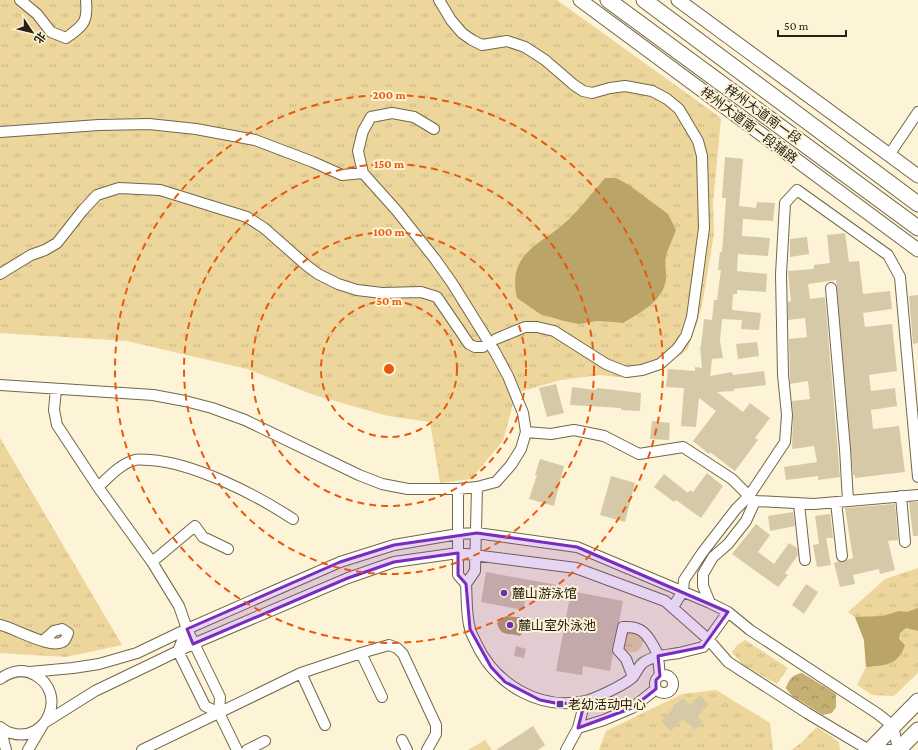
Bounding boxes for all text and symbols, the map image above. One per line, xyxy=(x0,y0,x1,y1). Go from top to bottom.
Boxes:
north arrow xyxy=(12,12,52,52)
scale bar xyxy=(778,12,846,38)
text: 50 m xyxy=(784,19,809,33)
text: 北 xyxy=(32,30,48,46)
street label: 梓州大道南一段 xyxy=(722,81,804,147)
street label: 梓州大道南一段辅路 xyxy=(698,84,800,166)
text: 200 m xyxy=(372,88,406,102)
text: 150 m xyxy=(374,157,405,171)
text: 100 m xyxy=(373,225,406,239)
text: 50 m xyxy=(376,294,403,308)
centre of rings xyxy=(382,362,396,376)
place label: 麓山游泳馆 xyxy=(512,586,577,601)
marker: 麓山游泳馆 xyxy=(499,588,509,598)
place label: 麓山室外泳池 xyxy=(518,618,596,633)
marker: 麓山室外泳池 xyxy=(505,620,515,630)
place label: 老幼活动中心 xyxy=(568,697,646,712)
marker: 老幼活动中心 xyxy=(555,699,565,709)

